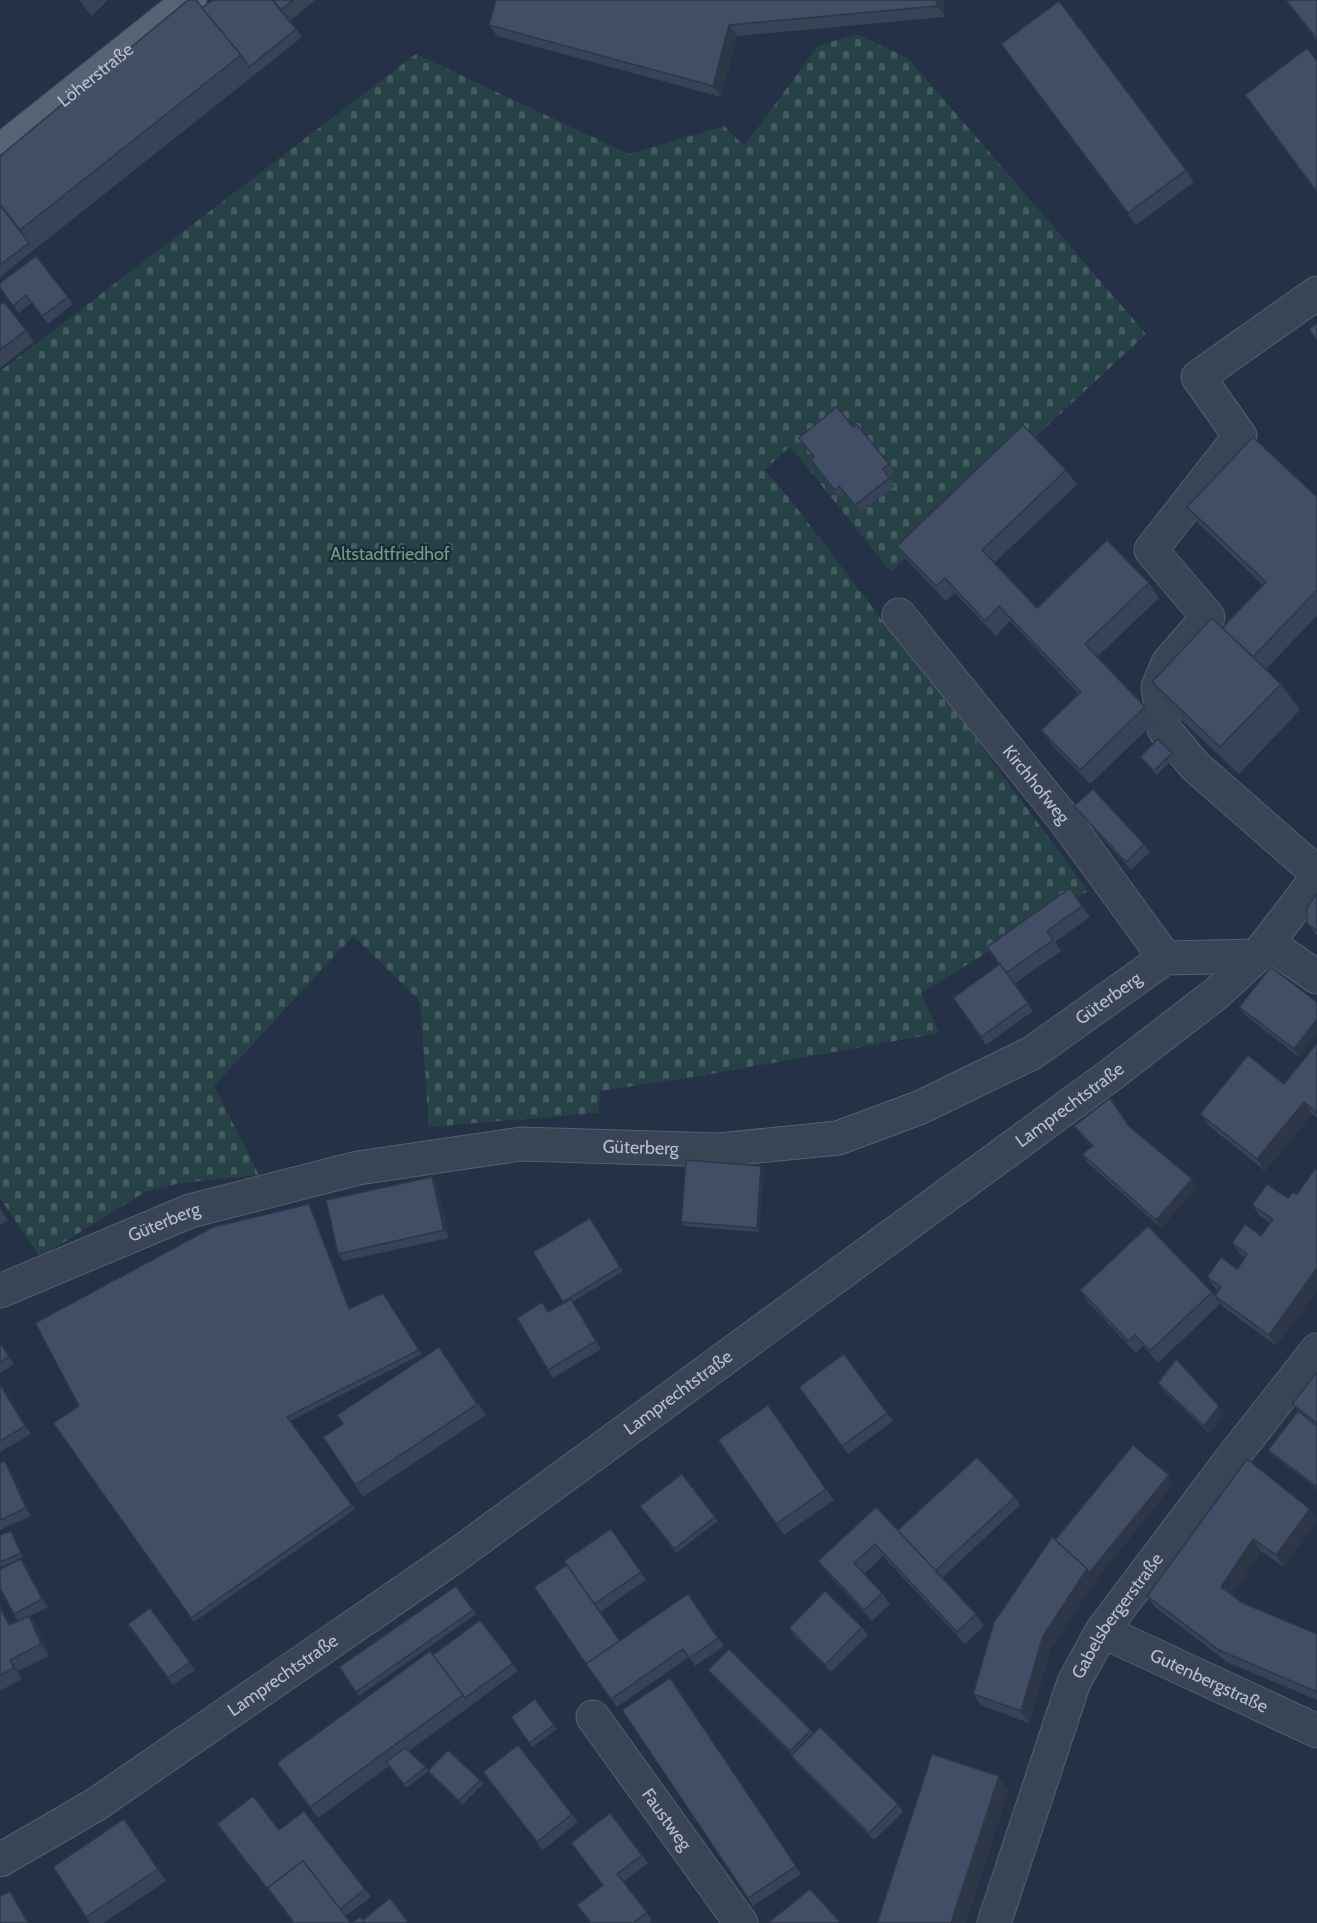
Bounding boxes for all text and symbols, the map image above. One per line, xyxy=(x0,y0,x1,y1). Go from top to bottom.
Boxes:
street label: Löherstraße xyxy=(53,38,138,112)
park label: Altstadtfriedhof xyxy=(330,543,450,565)
street label: Kirchhofweg xyxy=(998,741,1075,829)
street label: Güterberg xyxy=(1071,967,1147,1029)
street label: Lamprechtstraße xyxy=(1011,1058,1128,1152)
street label: Güterberg xyxy=(602,1135,680,1160)
street label: Güterberg xyxy=(125,1198,203,1247)
street label: Lamprechtstraße xyxy=(619,1345,737,1440)
street label: Gabelsbergerstraße xyxy=(1067,1549,1168,1683)
street label: Lamprechtstraße xyxy=(223,1629,342,1721)
street label: Gutenbergstraße xyxy=(1146,1644,1272,1718)
street label: Faustweg xyxy=(637,1784,697,1855)

